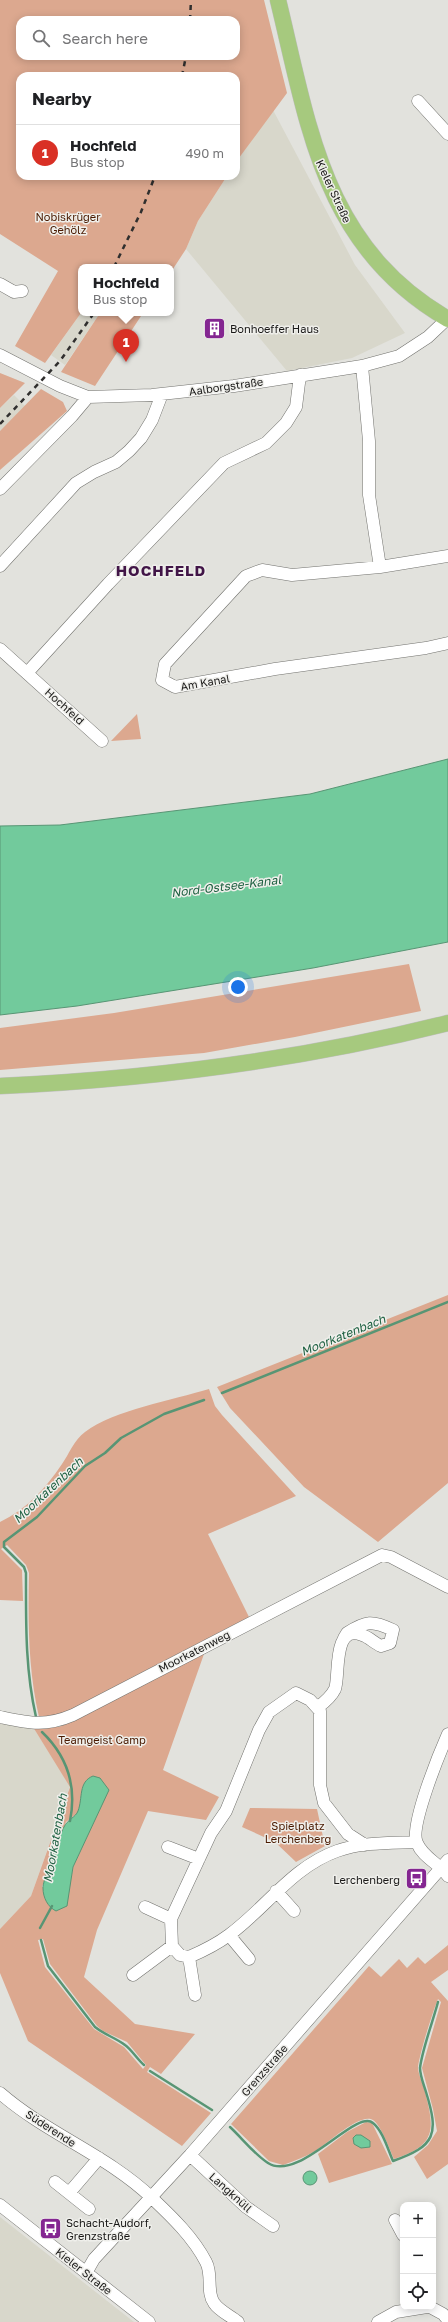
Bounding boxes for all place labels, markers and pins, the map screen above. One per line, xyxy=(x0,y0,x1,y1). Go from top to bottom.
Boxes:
building icon: Bonhoeffer Haus xyxy=(202,315,228,341)
place label: Bonhoeffer Haus xyxy=(230,322,319,335)
pin: 1 xyxy=(113,329,139,362)
bus stop icon: Lerchenberg xyxy=(403,1866,429,1892)
place label: Lerchenberg xyxy=(333,1873,400,1886)
bus stop icon: Schacht-Audorf, Grenzstraße xyxy=(37,2215,63,2241)
place label: Schacht-Audorf, Grenzstraße xyxy=(66,2216,152,2242)

